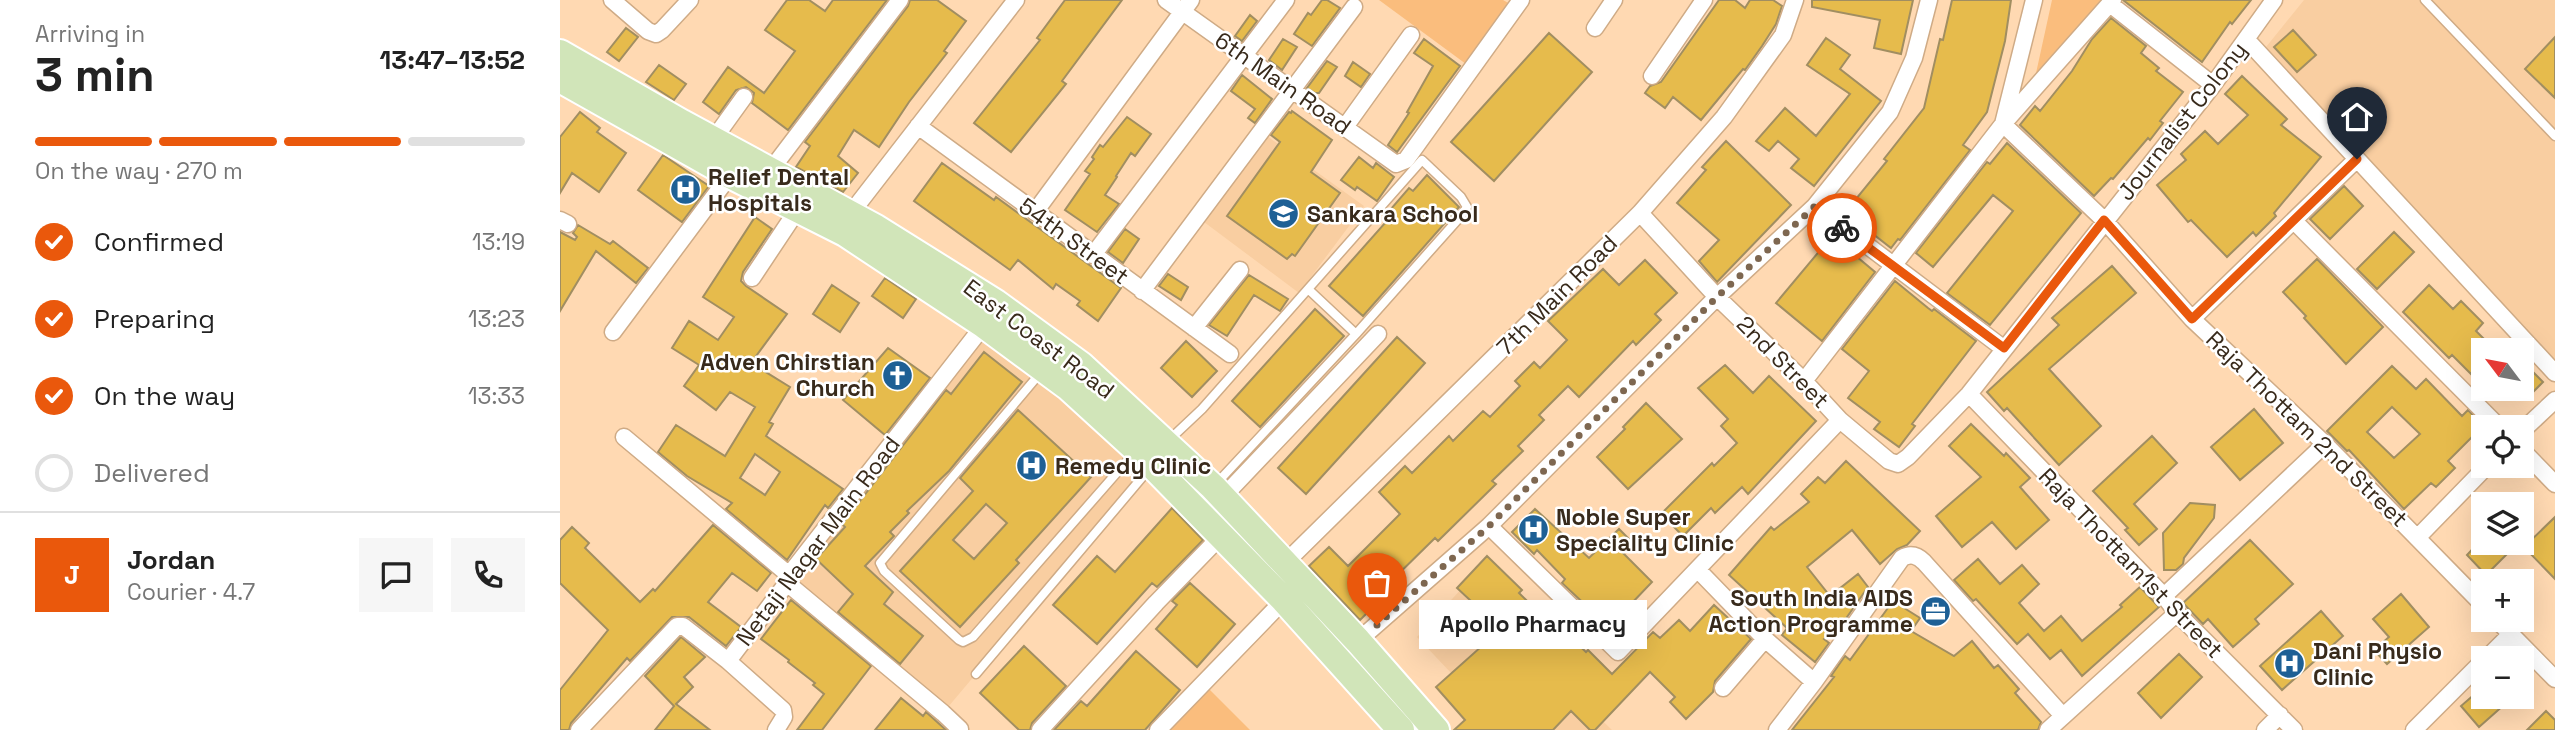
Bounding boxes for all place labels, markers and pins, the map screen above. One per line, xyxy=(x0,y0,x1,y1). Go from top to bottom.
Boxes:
pin xyxy=(2327,87,2387,159)
place label: Relief Dental Hospitals xyxy=(708,162,849,218)
hospital icon: Relief Dental Hospitals xyxy=(668,173,702,207)
school or university icon: Sankara School xyxy=(1267,197,1301,231)
place label: Sankara School xyxy=(1307,199,1478,229)
place label: Adven Chirstian Church xyxy=(700,347,875,403)
church icon: Adven Chirstian Church xyxy=(881,358,915,392)
hospital icon: Remedy Clinic xyxy=(1015,449,1049,483)
place label: Remedy Clinic xyxy=(1055,451,1211,481)
place label: Noble Super Speciality Clinic xyxy=(1556,502,1734,558)
hospital icon: Noble Super Speciality Clinic xyxy=(1516,513,1550,547)
pin xyxy=(1347,553,1407,625)
place label: South India AIDS Action Programme xyxy=(1709,583,1913,639)
office icon: South India AIDS Action Programme xyxy=(1919,594,1953,628)
callout: Apollo Pharmacy xyxy=(1419,600,1646,650)
place label: Dani Physio Clinic xyxy=(2313,636,2442,692)
hospital icon: Dani Physio Clinic xyxy=(2273,647,2307,681)

